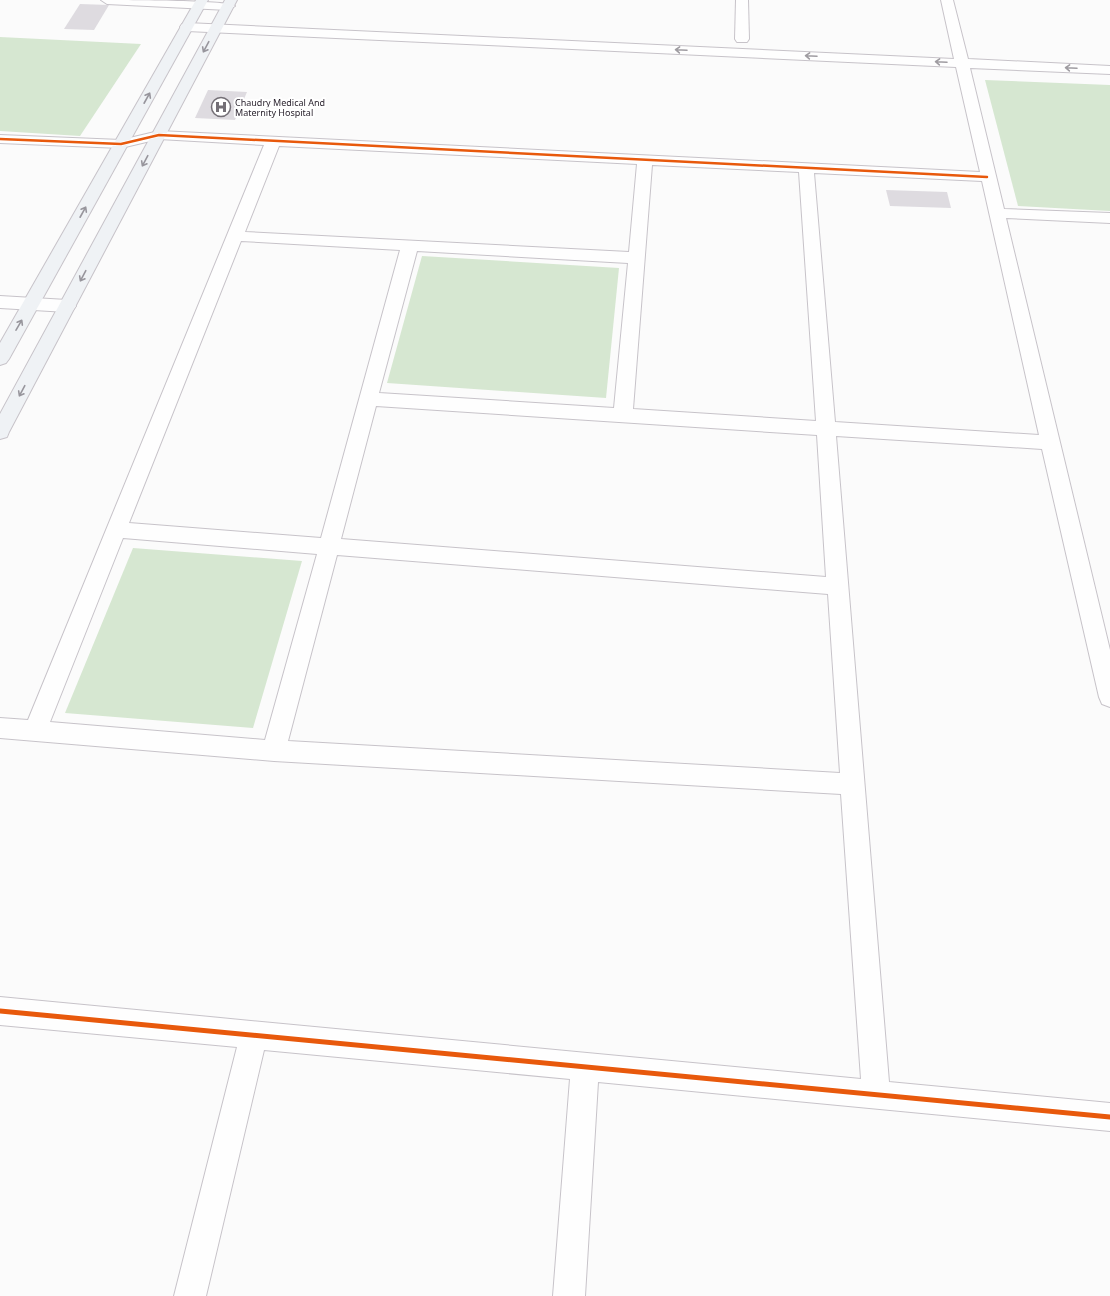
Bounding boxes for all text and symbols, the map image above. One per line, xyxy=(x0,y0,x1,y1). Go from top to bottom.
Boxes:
one-way arrow xyxy=(202,41,209,53)
one-way arrow xyxy=(675,46,688,54)
one-way arrow xyxy=(805,52,818,60)
one-way arrow xyxy=(935,58,948,66)
one-way arrow xyxy=(1065,64,1078,72)
one-way arrow xyxy=(143,93,151,105)
hospital icon: Chaudry Medical And Maternity Hospital xyxy=(210,96,232,118)
place label: Chaudry Medical And Maternity Hospital xyxy=(235,96,325,119)
one-way arrow xyxy=(140,155,148,167)
one-way arrow xyxy=(80,206,87,218)
one-way arrow xyxy=(79,270,87,282)
one-way arrow xyxy=(16,319,24,331)
one-way arrow xyxy=(18,384,25,396)

